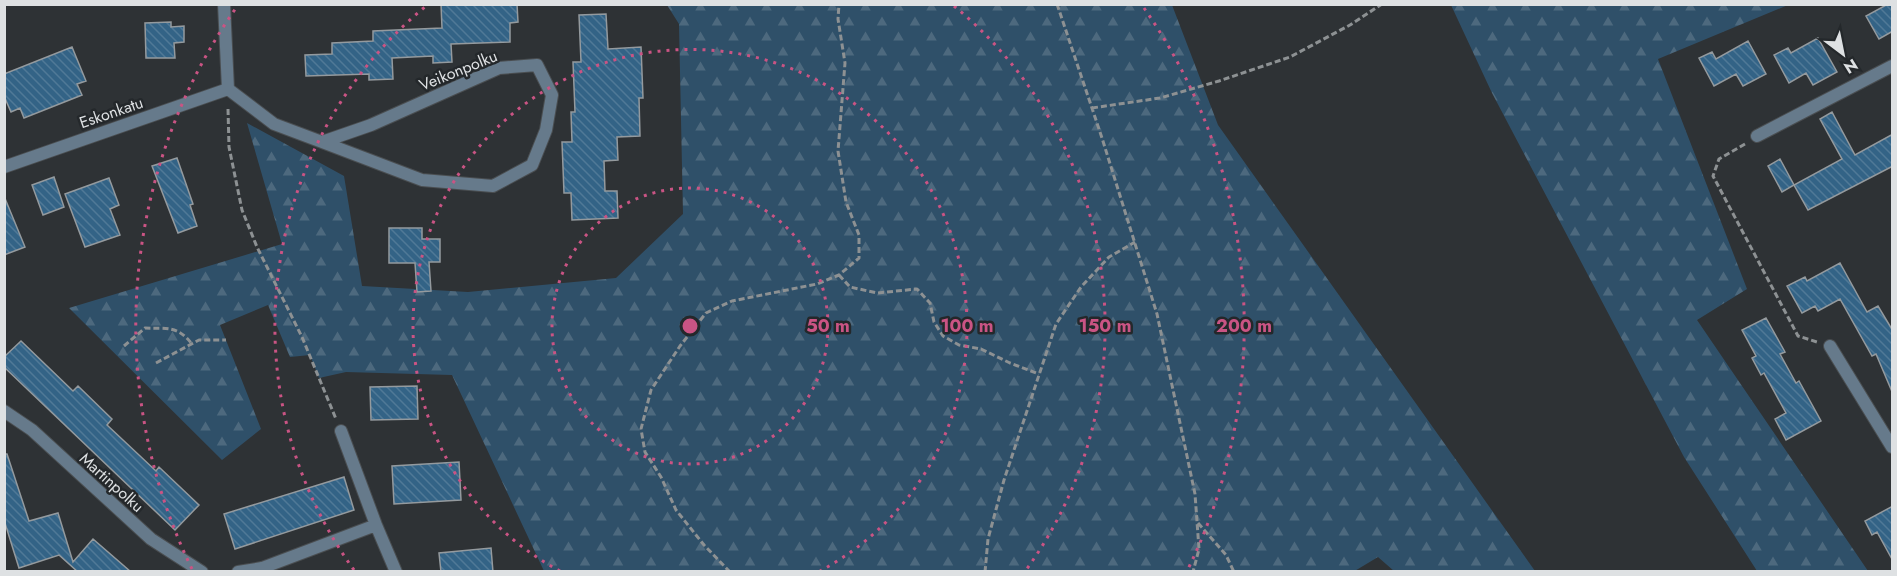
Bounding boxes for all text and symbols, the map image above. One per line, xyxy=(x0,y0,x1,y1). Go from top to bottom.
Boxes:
north arrow xyxy=(1813,24,1873,84)
street label: Veikonpolku xyxy=(416,44,501,97)
text: N xyxy=(1839,53,1862,79)
street label: Eskonkatu xyxy=(76,91,146,134)
text: 50 m xyxy=(806,313,850,339)
text: 100 m xyxy=(940,313,994,339)
text: 150 m xyxy=(1079,313,1131,339)
text: 200 m xyxy=(1216,313,1272,339)
centre of rings xyxy=(680,316,700,336)
street label: Martinpolku xyxy=(74,447,149,517)

